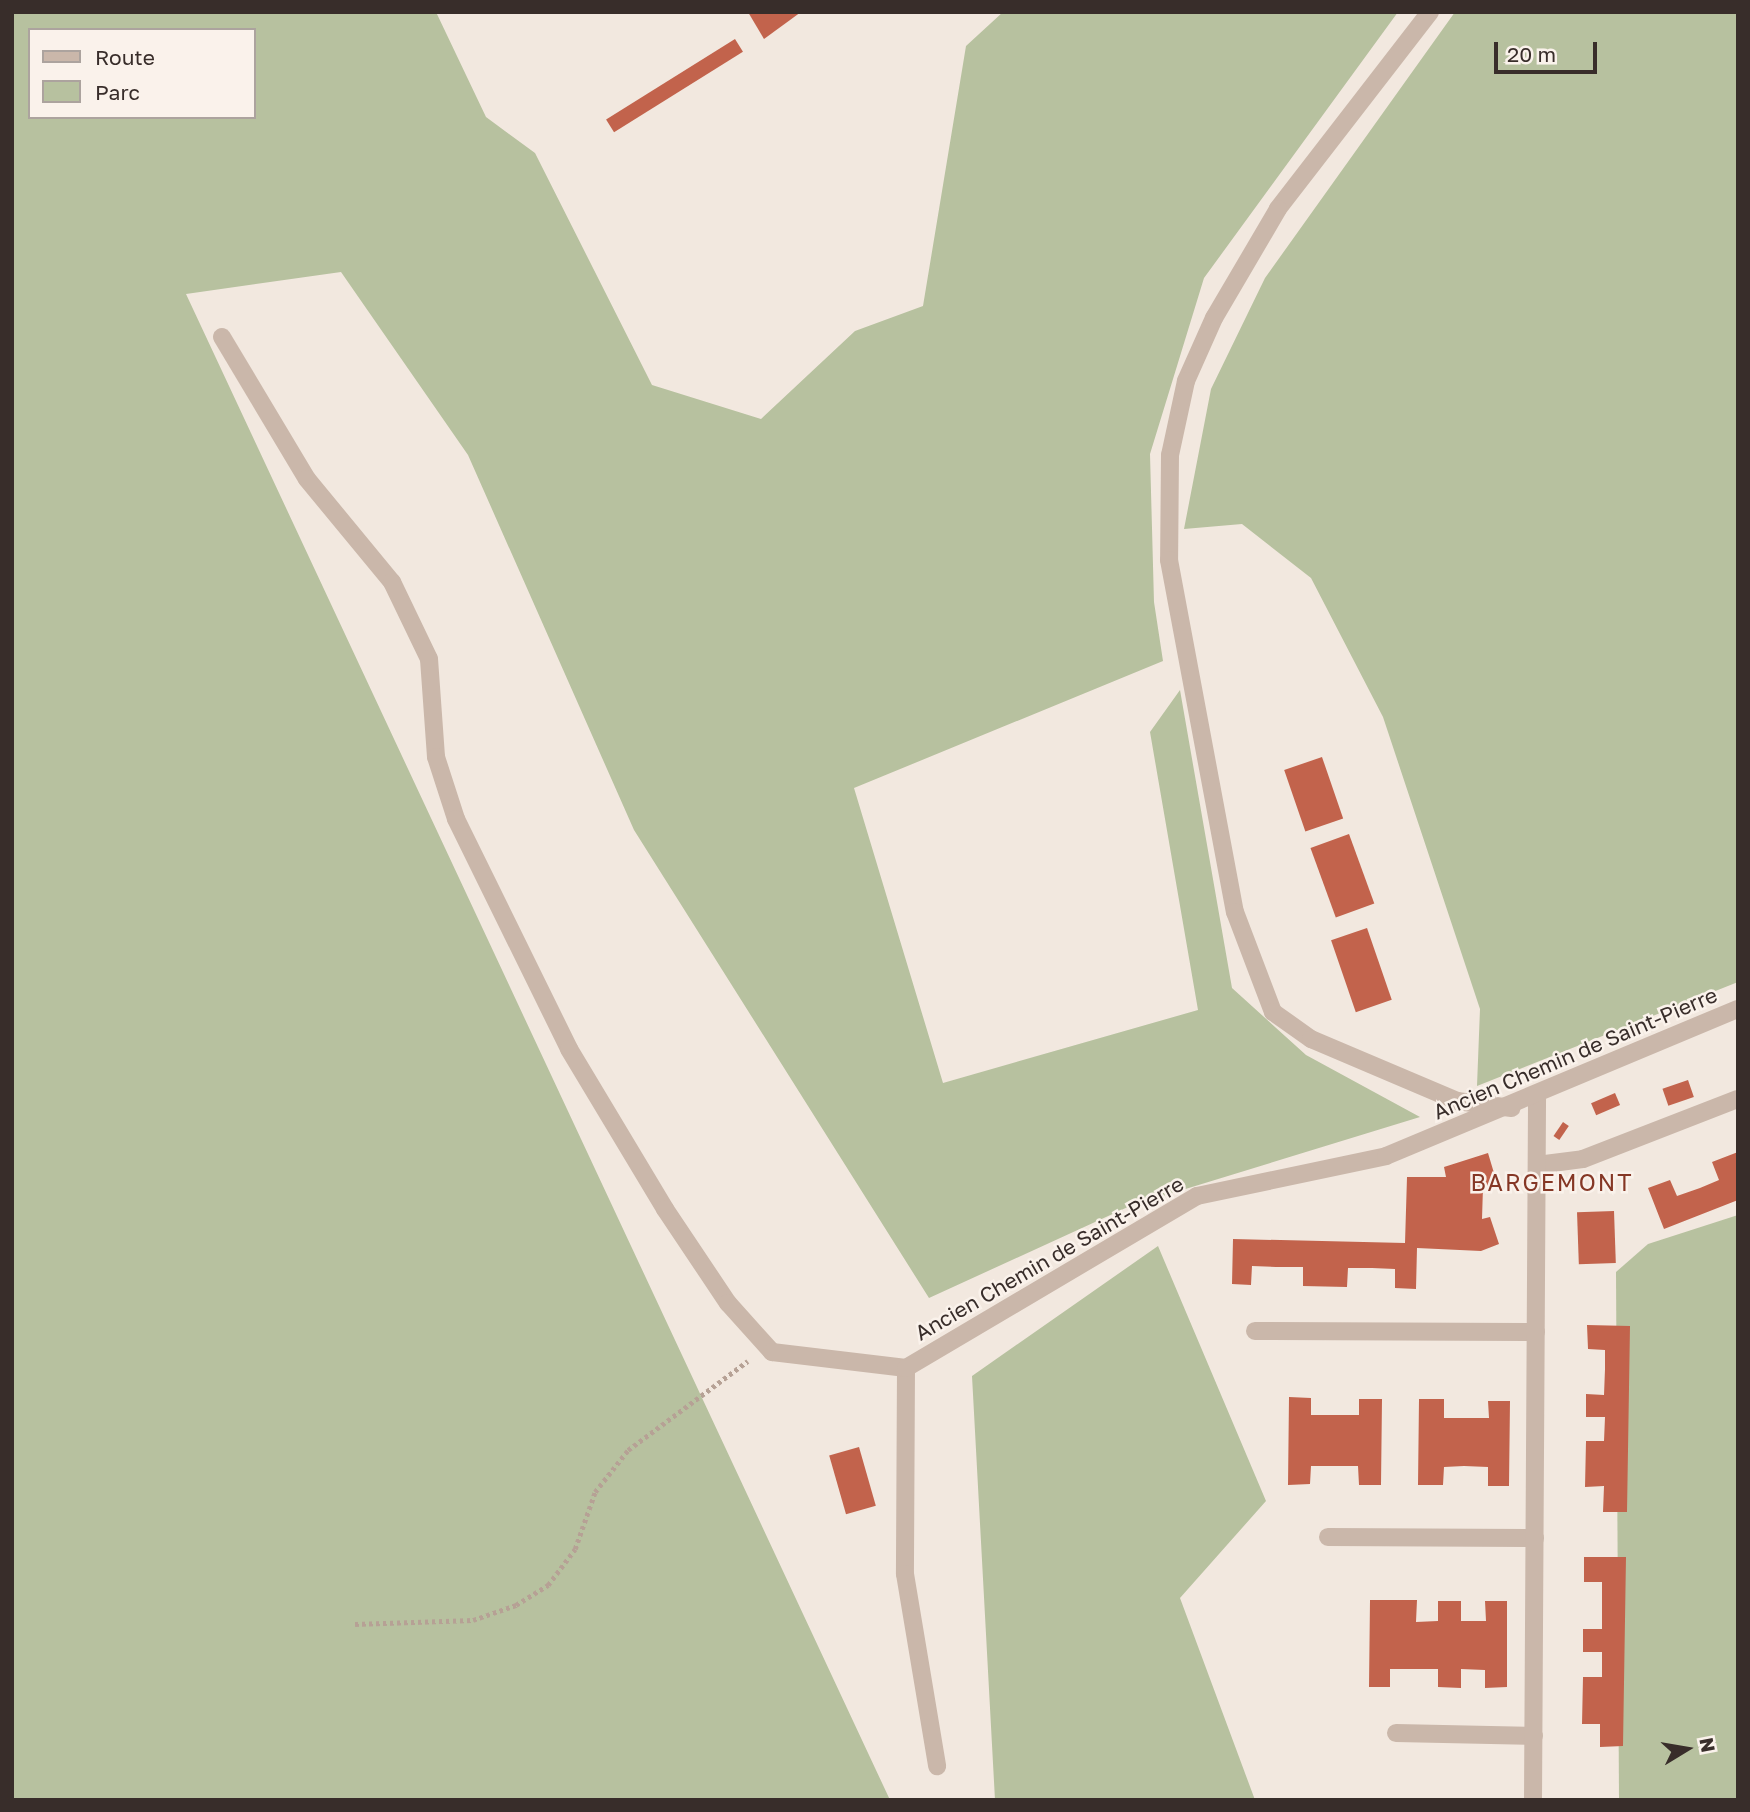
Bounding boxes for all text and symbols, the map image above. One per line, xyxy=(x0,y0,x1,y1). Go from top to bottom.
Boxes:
legend xyxy=(28,28,256,119)
scale bar xyxy=(1498,28,1601,72)
text: 20 m xyxy=(1507,41,1556,67)
text: Route xyxy=(95,44,155,70)
text: Parc xyxy=(95,79,140,105)
street label: Ancien Chemin de Saint-Pierre xyxy=(1429,982,1721,1124)
district label: BARGEMONT xyxy=(1472,1168,1632,1196)
street label: Ancien Chemin de Saint-Pierre xyxy=(910,1171,1188,1345)
north arrow xyxy=(1652,1714,1722,1784)
text: N xyxy=(1695,1736,1721,1754)

